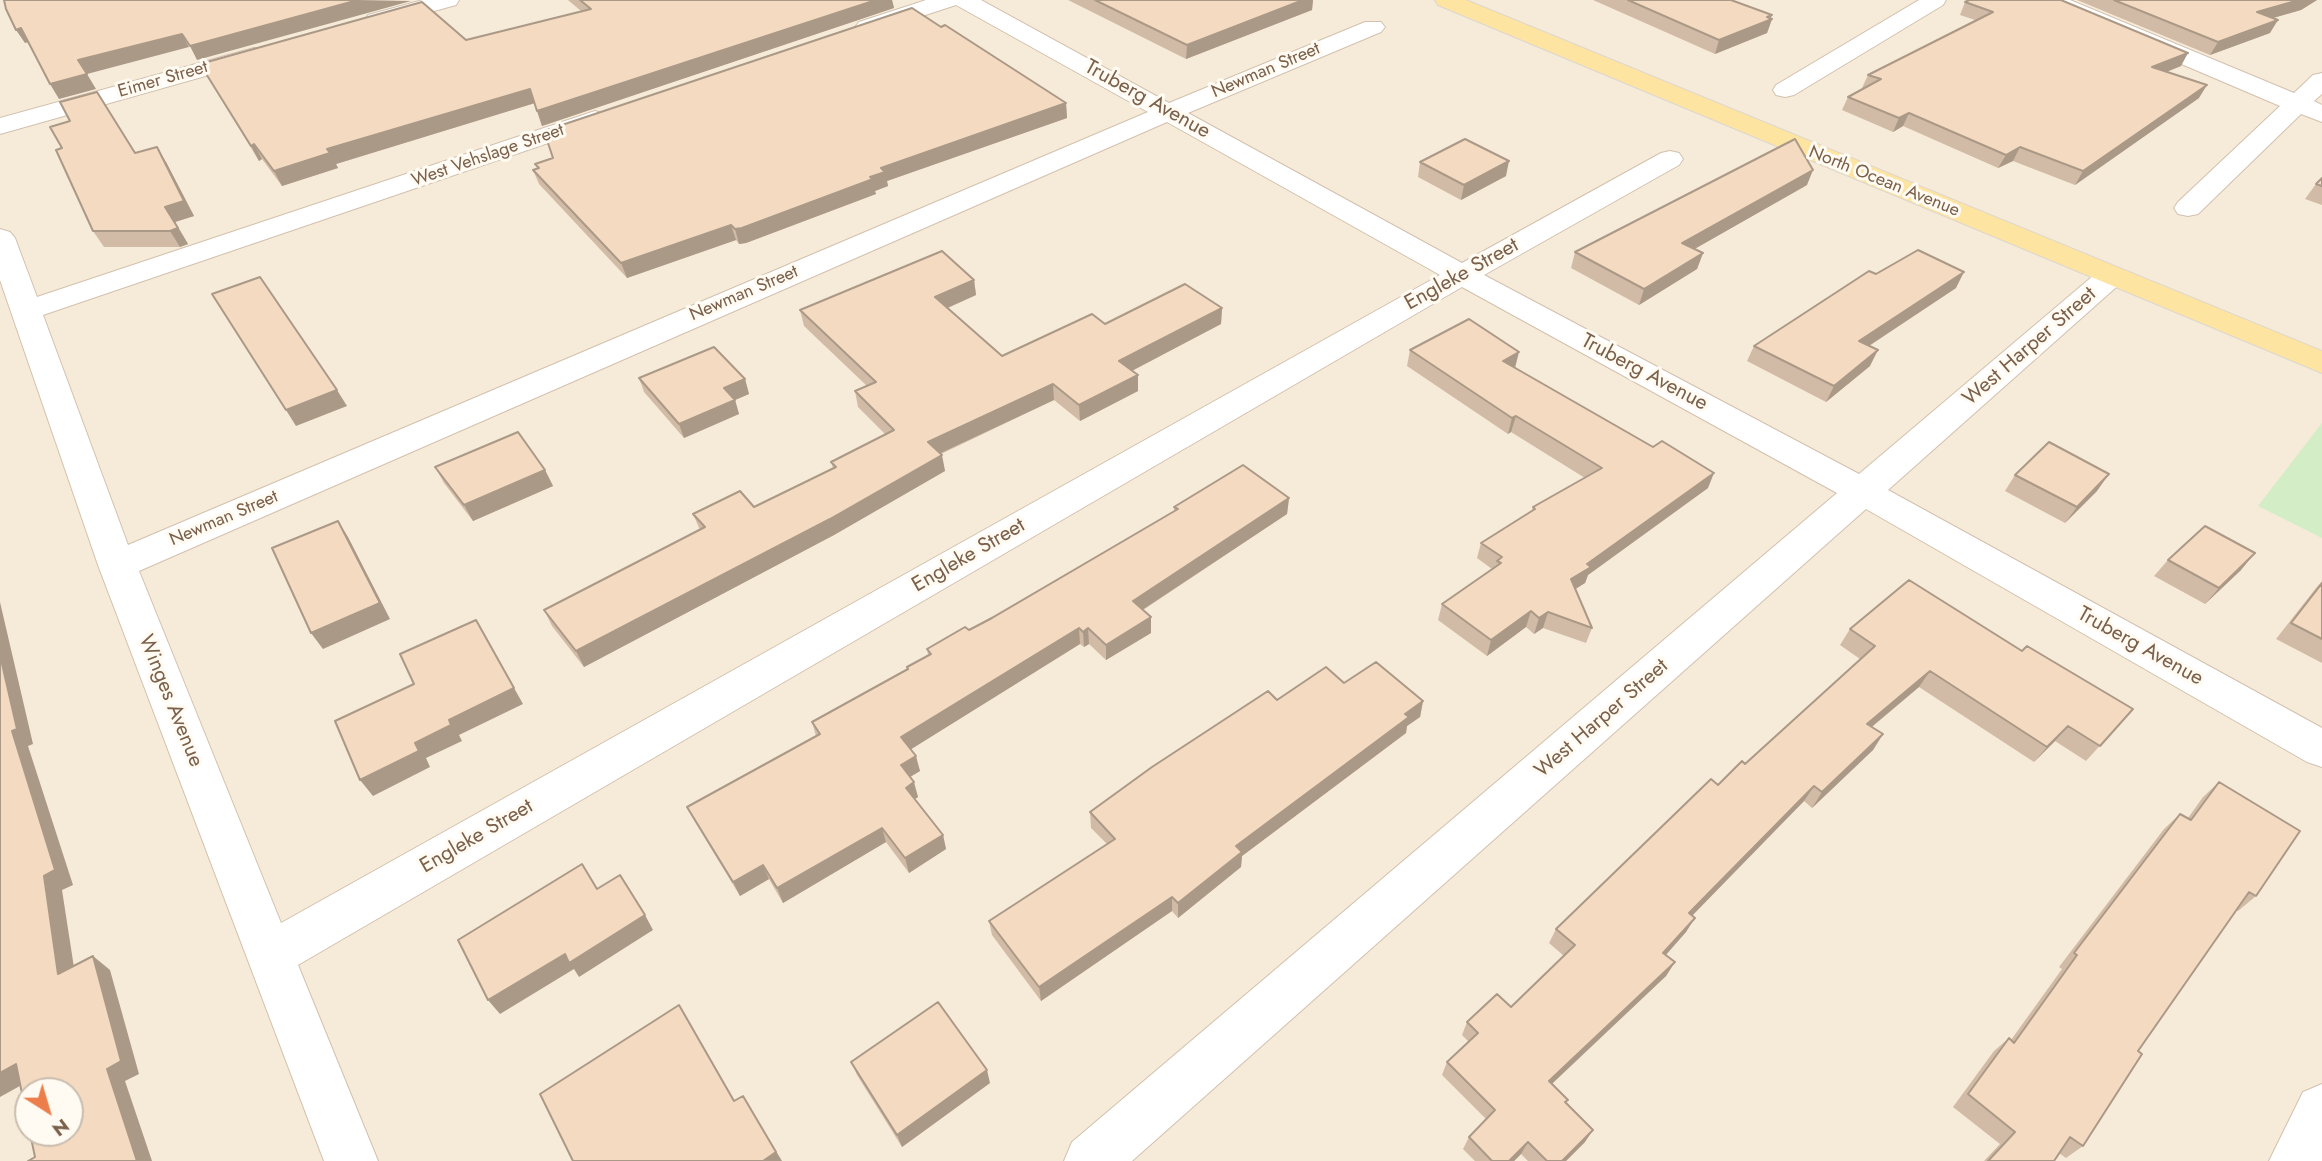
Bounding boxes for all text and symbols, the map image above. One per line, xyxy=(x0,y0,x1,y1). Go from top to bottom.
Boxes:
street label: Newman Street xyxy=(1209,38,1323,104)
street label: Truberg Avenue xyxy=(1080,55,1214,145)
street label: Eimer Street xyxy=(116,57,210,103)
street label: West Vehslage Street xyxy=(409,120,567,192)
street label: North Ocean Avenue xyxy=(1805,142,1963,222)
street label: Engleke Street xyxy=(1401,233,1523,317)
street label: Newman Street xyxy=(687,261,801,327)
street label: West Harper Street xyxy=(1958,282,2102,412)
street label: Truberg Avenue xyxy=(1576,329,1712,417)
street label: Newman Street xyxy=(167,486,281,552)
street label: Engleke Street xyxy=(908,514,1030,598)
street label: Truberg Avenue xyxy=(2073,602,2207,692)
street label: Winges Avenue xyxy=(132,631,208,771)
street label: West Harper Street xyxy=(1530,654,1674,784)
street label: Engleke Street xyxy=(416,795,538,879)
north arrow xyxy=(14,1077,84,1147)
text: N xyxy=(47,1112,75,1143)

